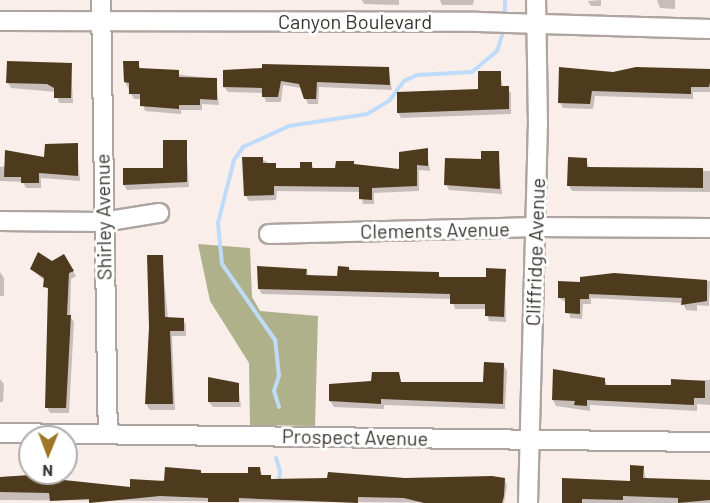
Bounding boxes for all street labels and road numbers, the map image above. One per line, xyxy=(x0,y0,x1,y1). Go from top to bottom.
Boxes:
street label: Canyon Boulevard xyxy=(278,9,432,33)
street label: Shirley Avenue xyxy=(90,153,116,281)
street label: Cliffridge Avenue xyxy=(520,177,550,327)
street label: Clements Avenue xyxy=(360,217,510,243)
street label: Prospect Avenue xyxy=(282,424,428,450)

